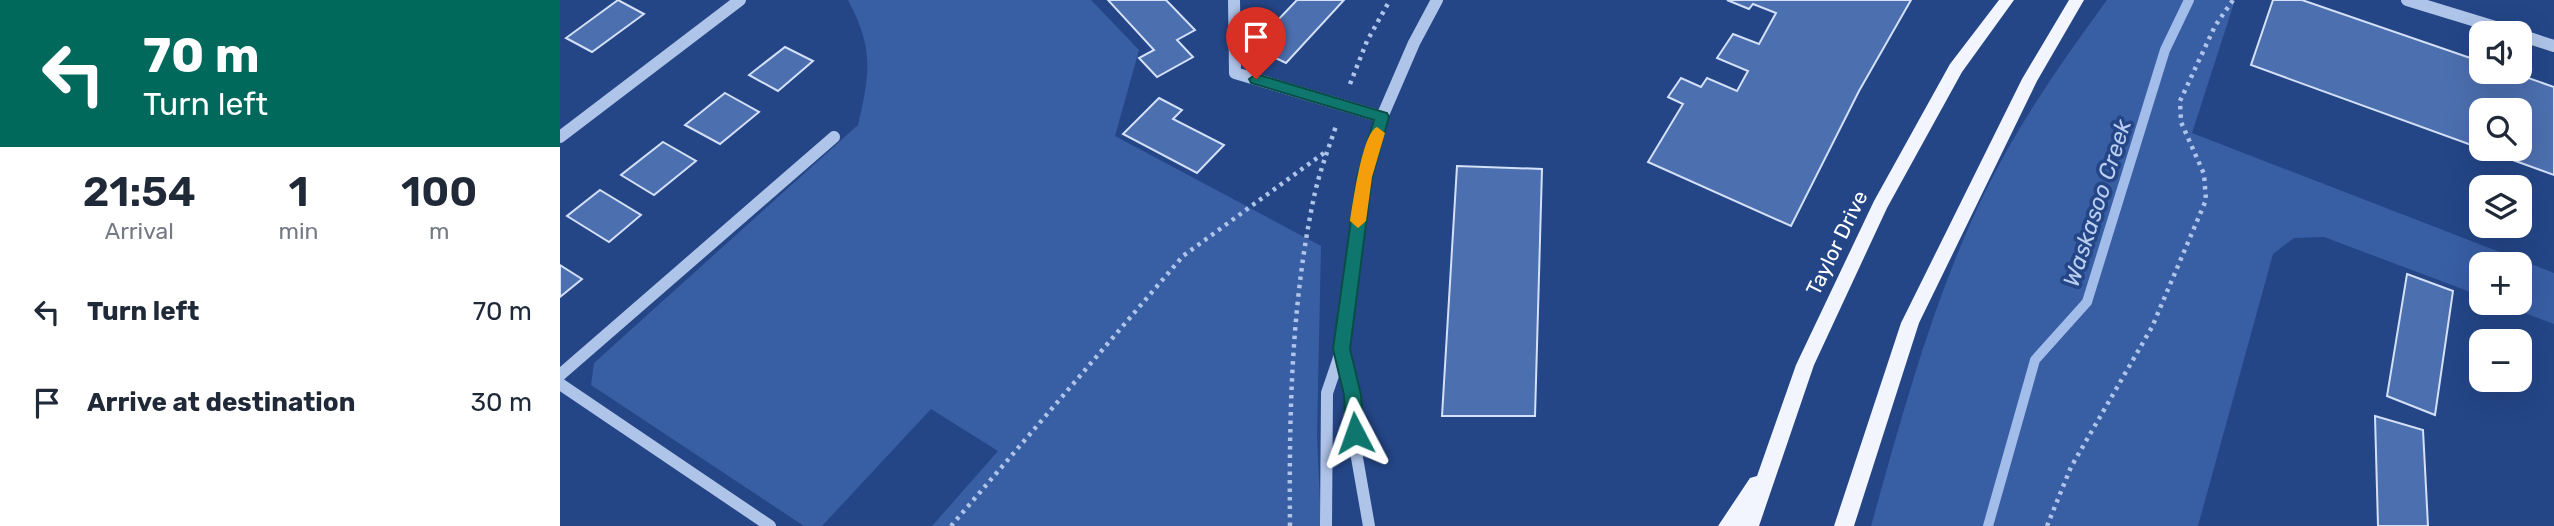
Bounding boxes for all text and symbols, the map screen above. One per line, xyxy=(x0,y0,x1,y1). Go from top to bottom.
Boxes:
pin xyxy=(1226,7,1286,79)
icon: arrive xyxy=(1237,18,1275,56)
map controls xyxy=(2469,21,2532,392)
button: sound xyxy=(2469,21,2532,84)
text: 70 m xyxy=(143,26,260,84)
icon: left xyxy=(28,28,119,119)
text: Turn left xyxy=(143,85,268,123)
button: search xyxy=(2469,98,2532,161)
water label: Waskasoo Creek xyxy=(2057,115,2138,290)
text: 21:54 xyxy=(83,167,196,217)
text: 1 xyxy=(288,167,309,217)
text: 100 xyxy=(401,167,477,217)
button: layers xyxy=(2469,175,2532,238)
street label: Taylor Drive xyxy=(1800,186,1873,299)
text: Arrival xyxy=(105,217,174,245)
text: min xyxy=(278,217,318,245)
text: m xyxy=(429,217,449,245)
button: + xyxy=(2469,252,2532,315)
icon: left xyxy=(28,293,66,331)
text: Turn left xyxy=(87,296,199,327)
text: 70 m xyxy=(473,296,532,327)
button: − xyxy=(2469,329,2532,392)
icon: arrive xyxy=(28,384,66,422)
text: Arrive at destination xyxy=(87,387,355,418)
text: 30 m xyxy=(470,387,532,418)
position arrow xyxy=(1318,396,1392,470)

